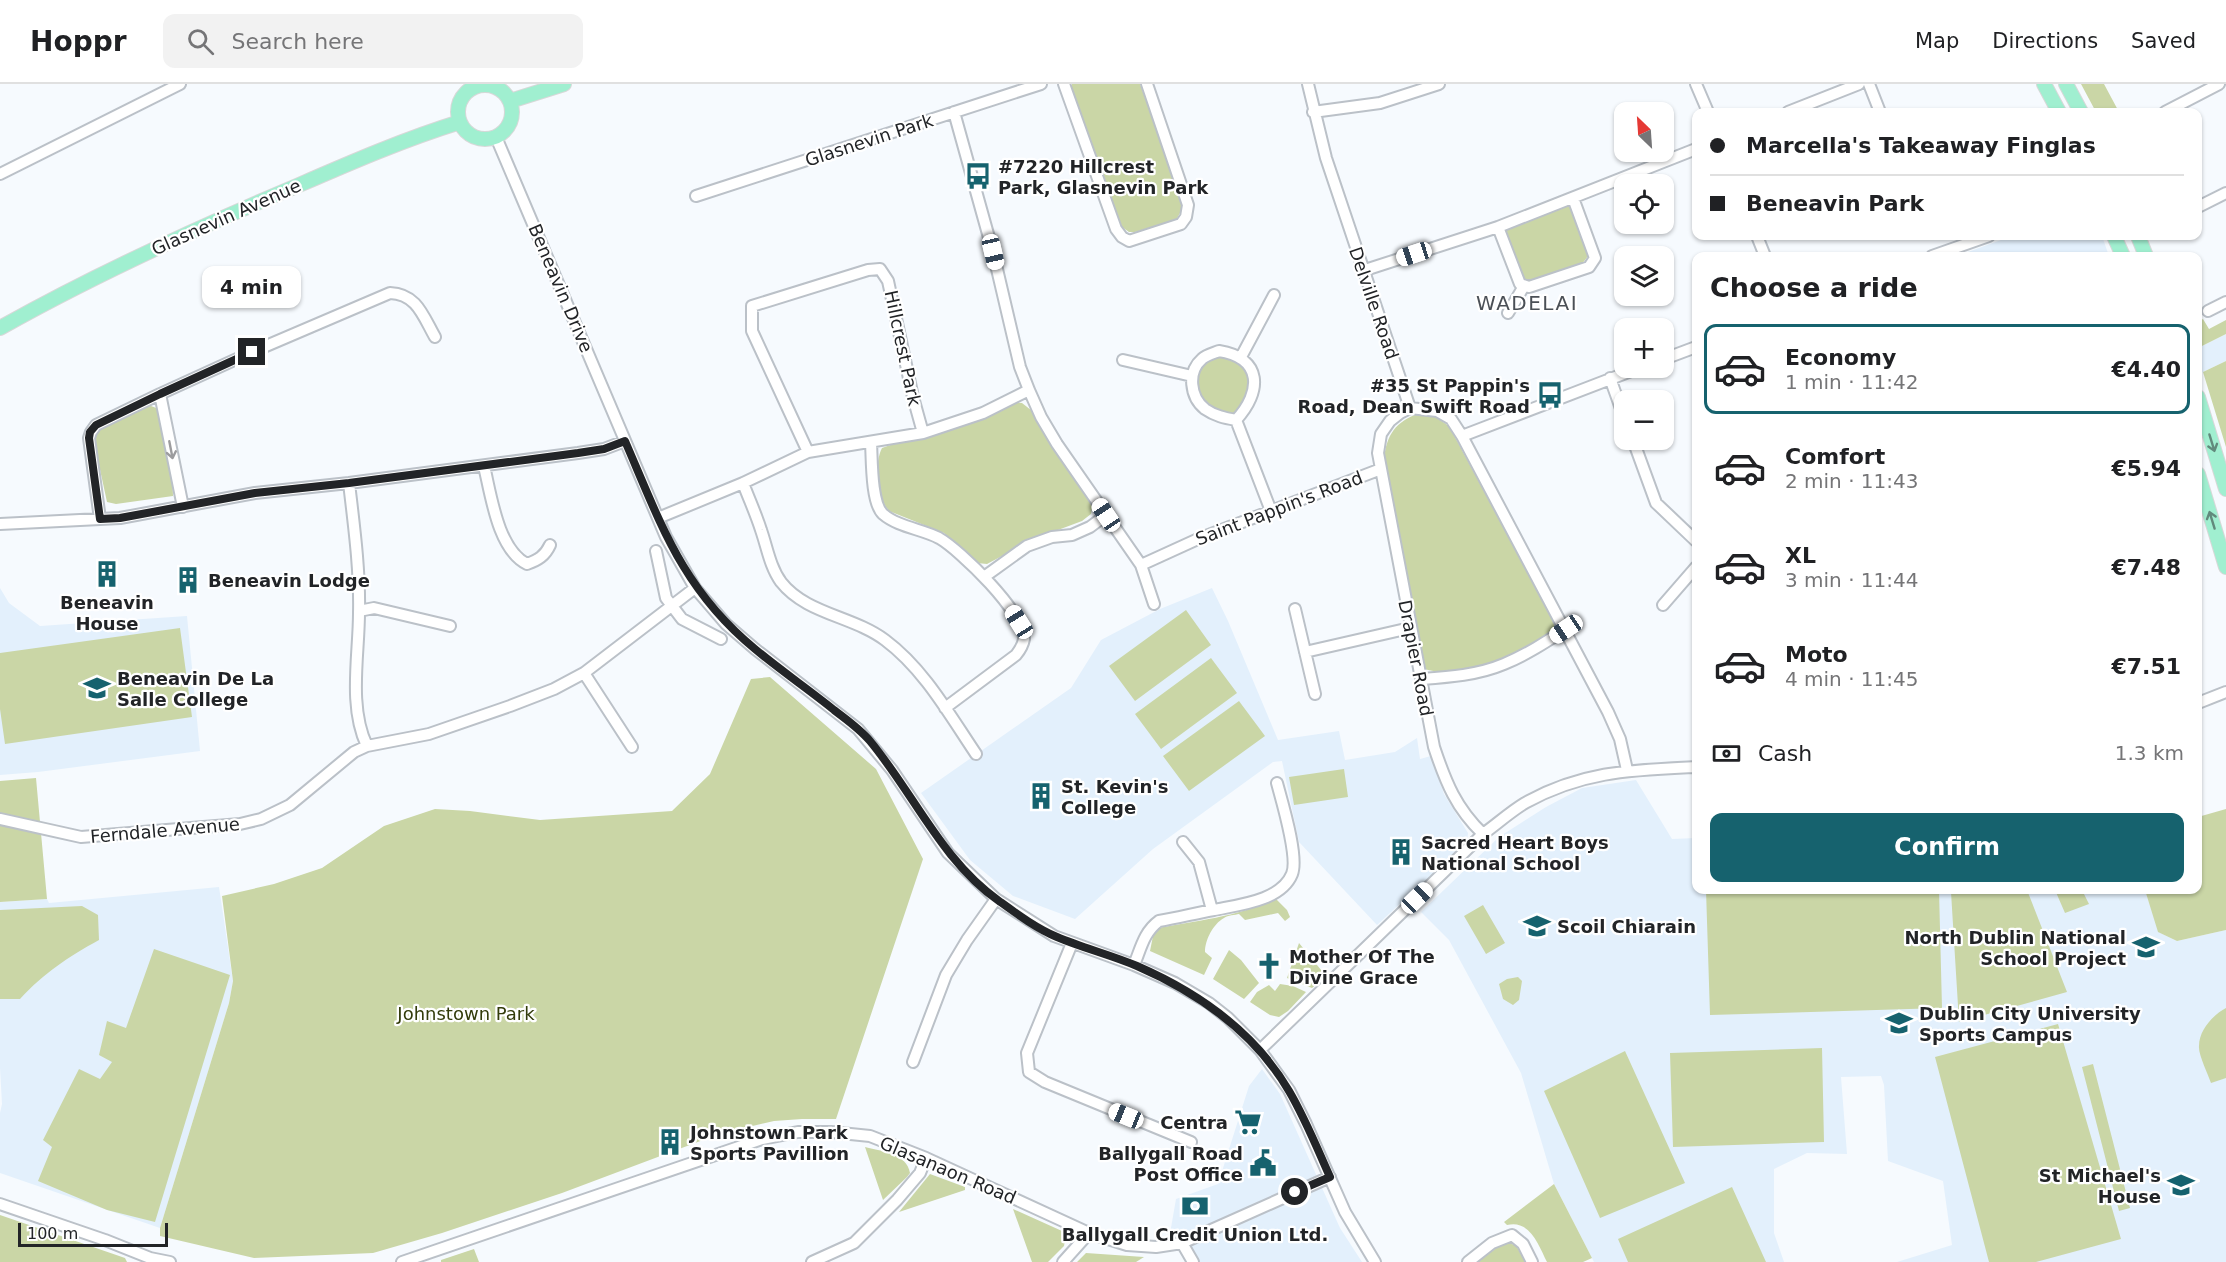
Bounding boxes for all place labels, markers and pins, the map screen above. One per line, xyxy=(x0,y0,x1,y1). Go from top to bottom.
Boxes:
place label: #7220 Hillcrest Park, Glasnevin Park xyxy=(998,156,1209,198)
bus stop icon: #7220 Hillcrest Park, Glasnevin Park xyxy=(963,161,993,191)
place label: #35 St Pappin's Road, Dean Swift Road xyxy=(1298,375,1530,417)
bus stop icon: #35 St Pappin's Road, Dean Swift Road xyxy=(1535,380,1565,410)
building icon: Beneavin House xyxy=(92,559,122,589)
building icon: Beneavin Lodge xyxy=(173,565,203,595)
place label: Beneavin Lodge xyxy=(208,570,370,591)
place label: Beneavin House xyxy=(60,592,154,634)
place label: Beneavin De La Salle College xyxy=(117,668,274,710)
school or university icon: Beneavin De La Salle College xyxy=(82,673,112,703)
place label: St. Kevin's College xyxy=(1061,776,1168,818)
building icon: St. Kevin's College xyxy=(1026,781,1056,811)
place label: Sacred Heart Boys National School xyxy=(1421,832,1609,874)
building icon: Sacred Heart Boys National School xyxy=(1386,837,1416,867)
school or university icon: Scoil Chiarain xyxy=(1522,911,1552,941)
place label: Scoil Chiarain xyxy=(1557,916,1696,937)
place label: North Dublin National School Project xyxy=(1904,927,2126,969)
school or university icon: North Dublin National School Project xyxy=(2131,932,2161,962)
place label: Mother Of The Divine Grace xyxy=(1289,946,1435,988)
church icon: Mother Of The Divine Grace xyxy=(1254,951,1284,981)
place label: Dublin City University Sports Campus xyxy=(1919,1003,2141,1045)
school or university icon: Dublin City University Sports Campus xyxy=(1884,1008,1914,1038)
supermarket icon: Centra xyxy=(1233,1107,1263,1137)
place label: Centra xyxy=(1160,1112,1228,1133)
place label: Johnstown Park Sports Pavillion xyxy=(688,1122,849,1164)
building icon: Johnstown Park Sports Pavillion xyxy=(655,1127,685,1157)
place label: Ballygall Road Post Office xyxy=(1098,1143,1243,1185)
public building icon: Ballygall Road Post Office xyxy=(1248,1148,1278,1178)
place label: St Michael's House xyxy=(2039,1165,2161,1207)
school or university icon: St Michael's House xyxy=(2166,1170,2196,1200)
bank icon: Ballygall Credit Union Ltd. xyxy=(1180,1191,1210,1221)
place label: Ballygall Credit Union Ltd. xyxy=(1062,1224,1328,1245)

